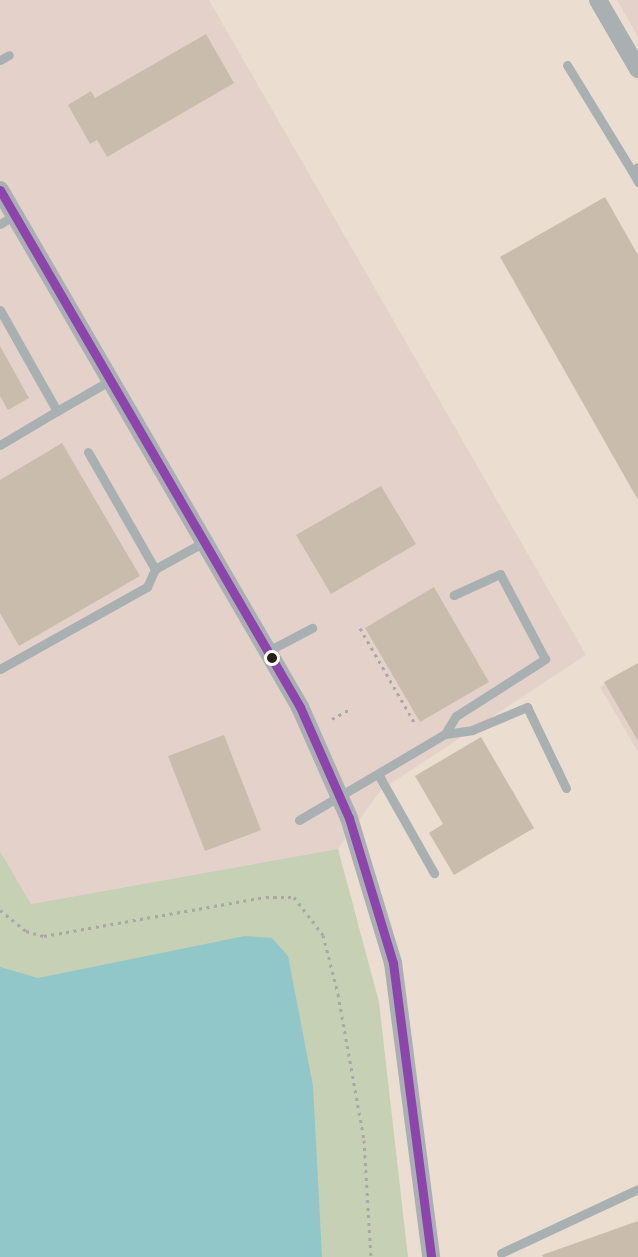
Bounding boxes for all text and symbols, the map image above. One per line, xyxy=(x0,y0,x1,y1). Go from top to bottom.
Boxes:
unlabelled marker xyxy=(266,652,278,664)

